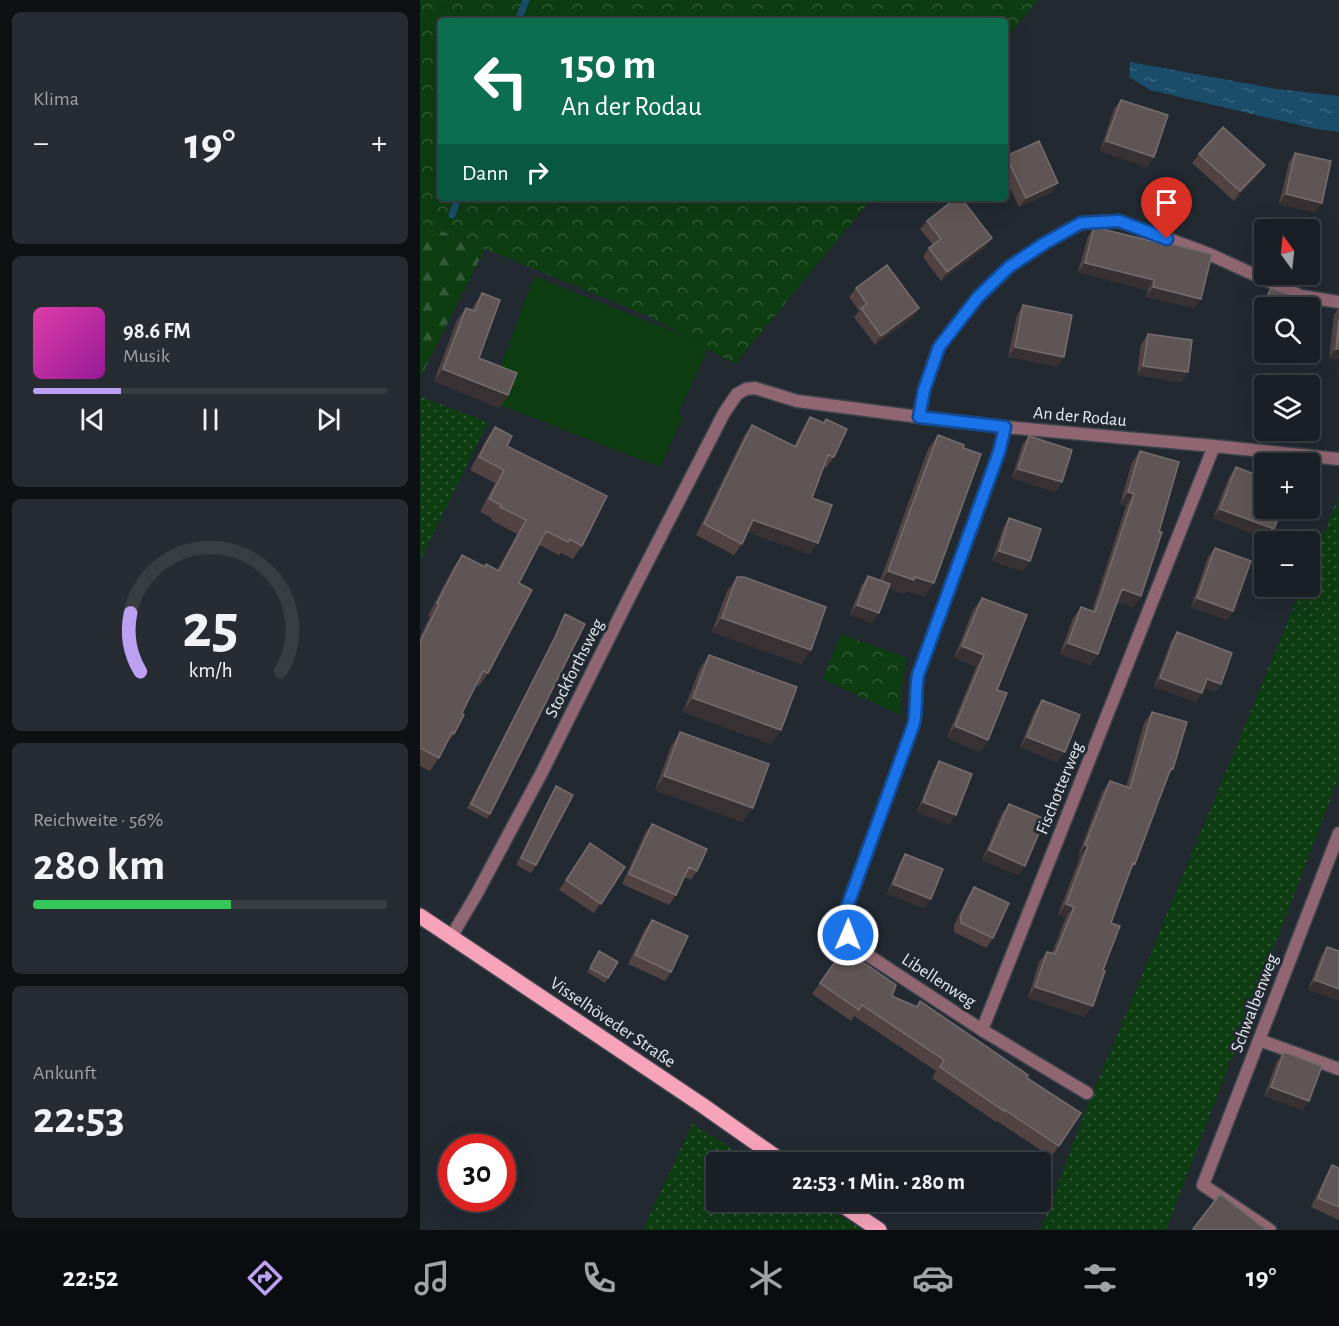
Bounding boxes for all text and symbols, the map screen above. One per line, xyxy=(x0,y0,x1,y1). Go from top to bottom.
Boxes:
icon: left xyxy=(462,42,540,120)
text: 150 m xyxy=(561,44,656,86)
text: Klima xyxy=(33,89,79,109)
text: An der Rodau xyxy=(561,93,702,120)
text: 19° xyxy=(184,122,236,167)
text: − xyxy=(33,127,49,160)
text: + xyxy=(371,127,387,160)
icon: right xyxy=(521,156,554,189)
text: Dann xyxy=(462,162,509,184)
pin xyxy=(1141,177,1192,239)
icon: arrive xyxy=(1150,186,1183,219)
north arrow xyxy=(1254,219,1320,285)
map controls xyxy=(1254,219,1320,597)
button: search xyxy=(1254,297,1320,363)
text: 98.6 FM xyxy=(123,320,191,342)
text: Musik xyxy=(123,346,170,366)
button: layers xyxy=(1254,375,1320,441)
icon: previous xyxy=(76,403,109,436)
icon: pause xyxy=(194,403,227,436)
icon: next xyxy=(312,403,345,436)
street label: An der Rodau xyxy=(1032,404,1127,430)
button: + xyxy=(1254,453,1320,519)
button: − xyxy=(1254,531,1320,597)
text: 25 xyxy=(182,596,238,658)
street label: Stockforthsweg xyxy=(542,616,608,721)
text: km/h xyxy=(188,660,232,681)
street label: Fischotterweg xyxy=(1033,739,1087,837)
text: Reichweite · 56% xyxy=(33,810,163,830)
text: 280 km xyxy=(33,843,165,888)
position arrow xyxy=(816,903,880,967)
street label: Libellenweg xyxy=(898,950,979,1011)
street label: Schwalbenweg xyxy=(1228,951,1282,1055)
street label: Visselhöveder Straße xyxy=(546,974,678,1071)
text: Ankunft xyxy=(33,1063,97,1083)
text: 22:53 xyxy=(33,1096,125,1141)
speed limit sign: 30 xyxy=(438,1134,516,1212)
text: 22:53 · 1 Min. · 280 m xyxy=(792,1171,965,1193)
icon: directions xyxy=(244,1257,286,1299)
icon: music xyxy=(411,1257,453,1299)
icon: phone xyxy=(578,1257,620,1299)
icon: climate xyxy=(745,1257,787,1299)
icon: car xyxy=(912,1257,954,1299)
icon: filters xyxy=(1079,1257,1121,1299)
text: 22:52 xyxy=(63,1264,119,1291)
text: 19° xyxy=(1246,1264,1276,1291)

